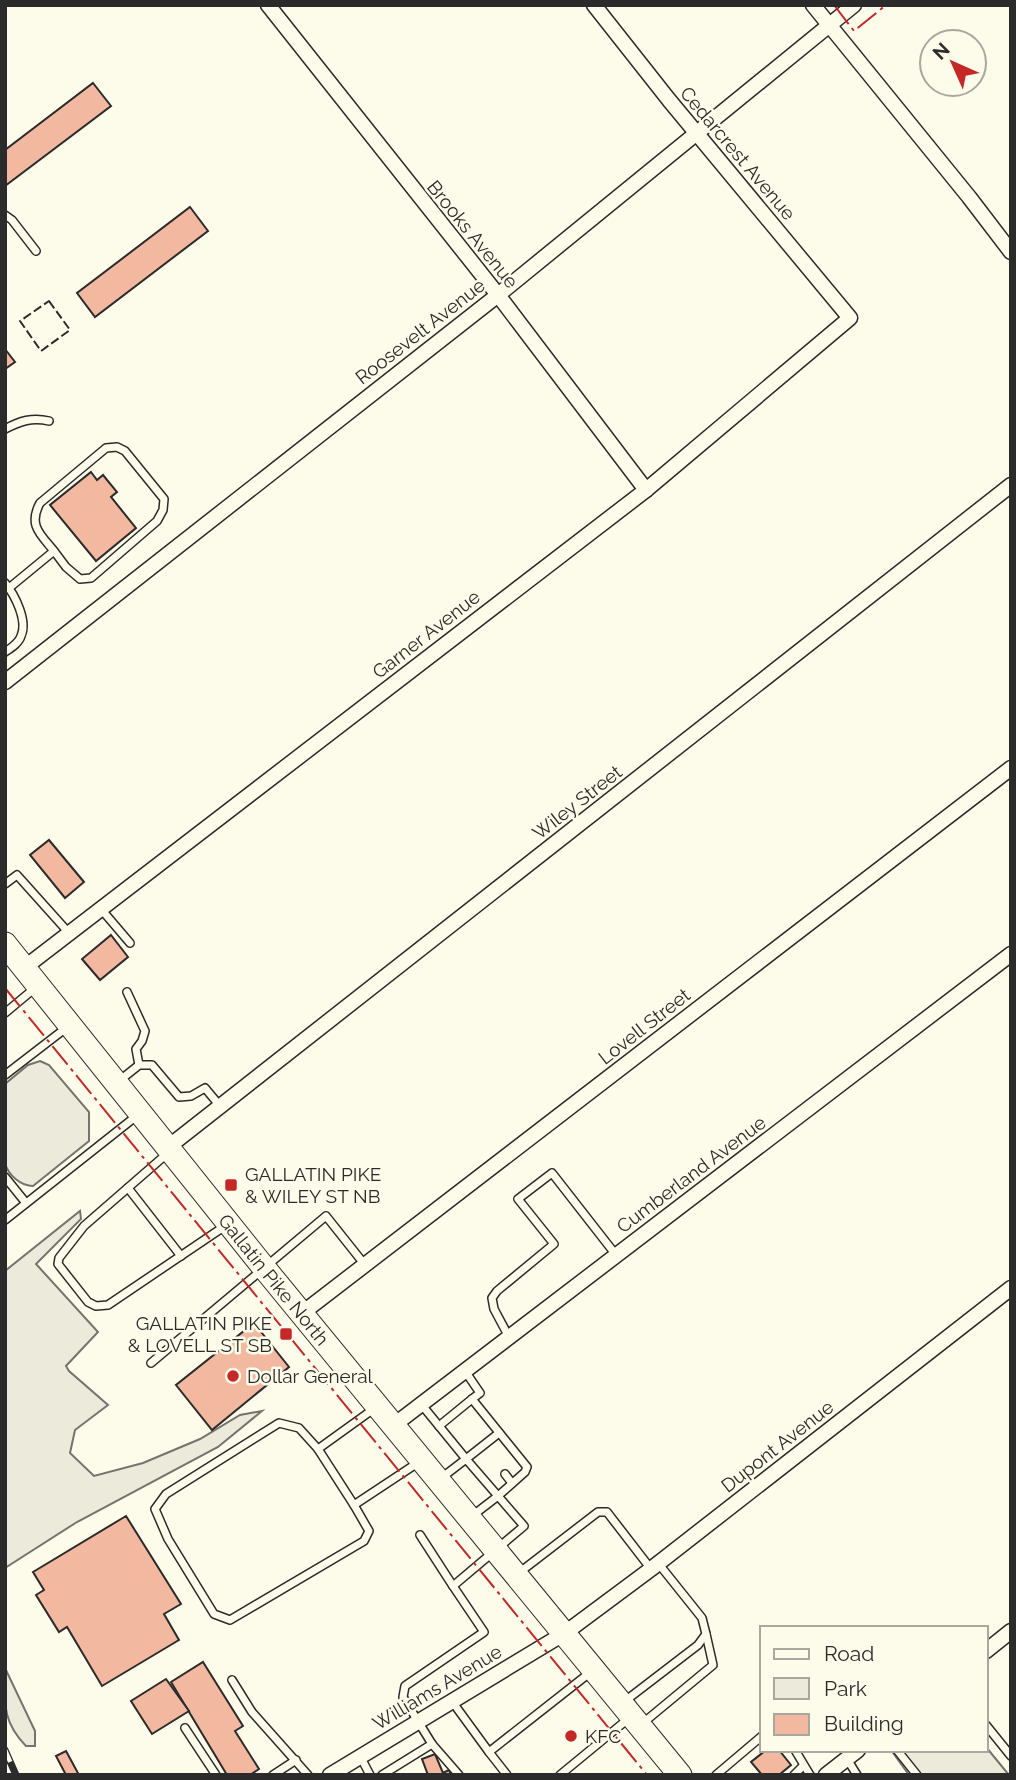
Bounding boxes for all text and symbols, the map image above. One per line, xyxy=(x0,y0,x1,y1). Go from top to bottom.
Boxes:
north arrow xyxy=(918,28,988,98)
text: N xyxy=(928,38,954,64)
street label: Cedarcrest Avenue xyxy=(676,82,800,224)
street label: Brooks Avenue xyxy=(423,176,523,292)
street label: Roosevelt Avenue xyxy=(351,274,489,388)
street label: Garner Avenue xyxy=(368,585,484,683)
street label: Wiley Street xyxy=(528,760,627,844)
street label: Lovell Street xyxy=(594,983,695,1069)
street label: Cumberland Avenue xyxy=(612,1111,770,1237)
place label: GALLATIN PIKE & WILEY ST NB xyxy=(245,1163,381,1207)
marker: GALLATIN PIKE & WILEY ST NB xyxy=(223,1177,239,1193)
street label: Gallatin Pike North xyxy=(214,1209,334,1349)
place label: GALLATIN PIKE & LOVELL ST SB xyxy=(128,1312,272,1356)
marker: GALLATIN PIKE & LOVELL ST SB xyxy=(278,1326,294,1342)
place label: Dollar General xyxy=(247,1365,374,1387)
marker: Dollar General xyxy=(225,1368,241,1384)
street label: Dupont Avenue xyxy=(717,1395,837,1497)
legend xyxy=(760,1626,988,1752)
street label: Williams Avenue xyxy=(369,1640,505,1734)
text: Road xyxy=(824,1641,874,1666)
text: Park xyxy=(824,1676,867,1701)
text: Building xyxy=(824,1711,904,1736)
place label: KFC xyxy=(585,1725,621,1747)
marker: KFC xyxy=(563,1728,579,1744)

